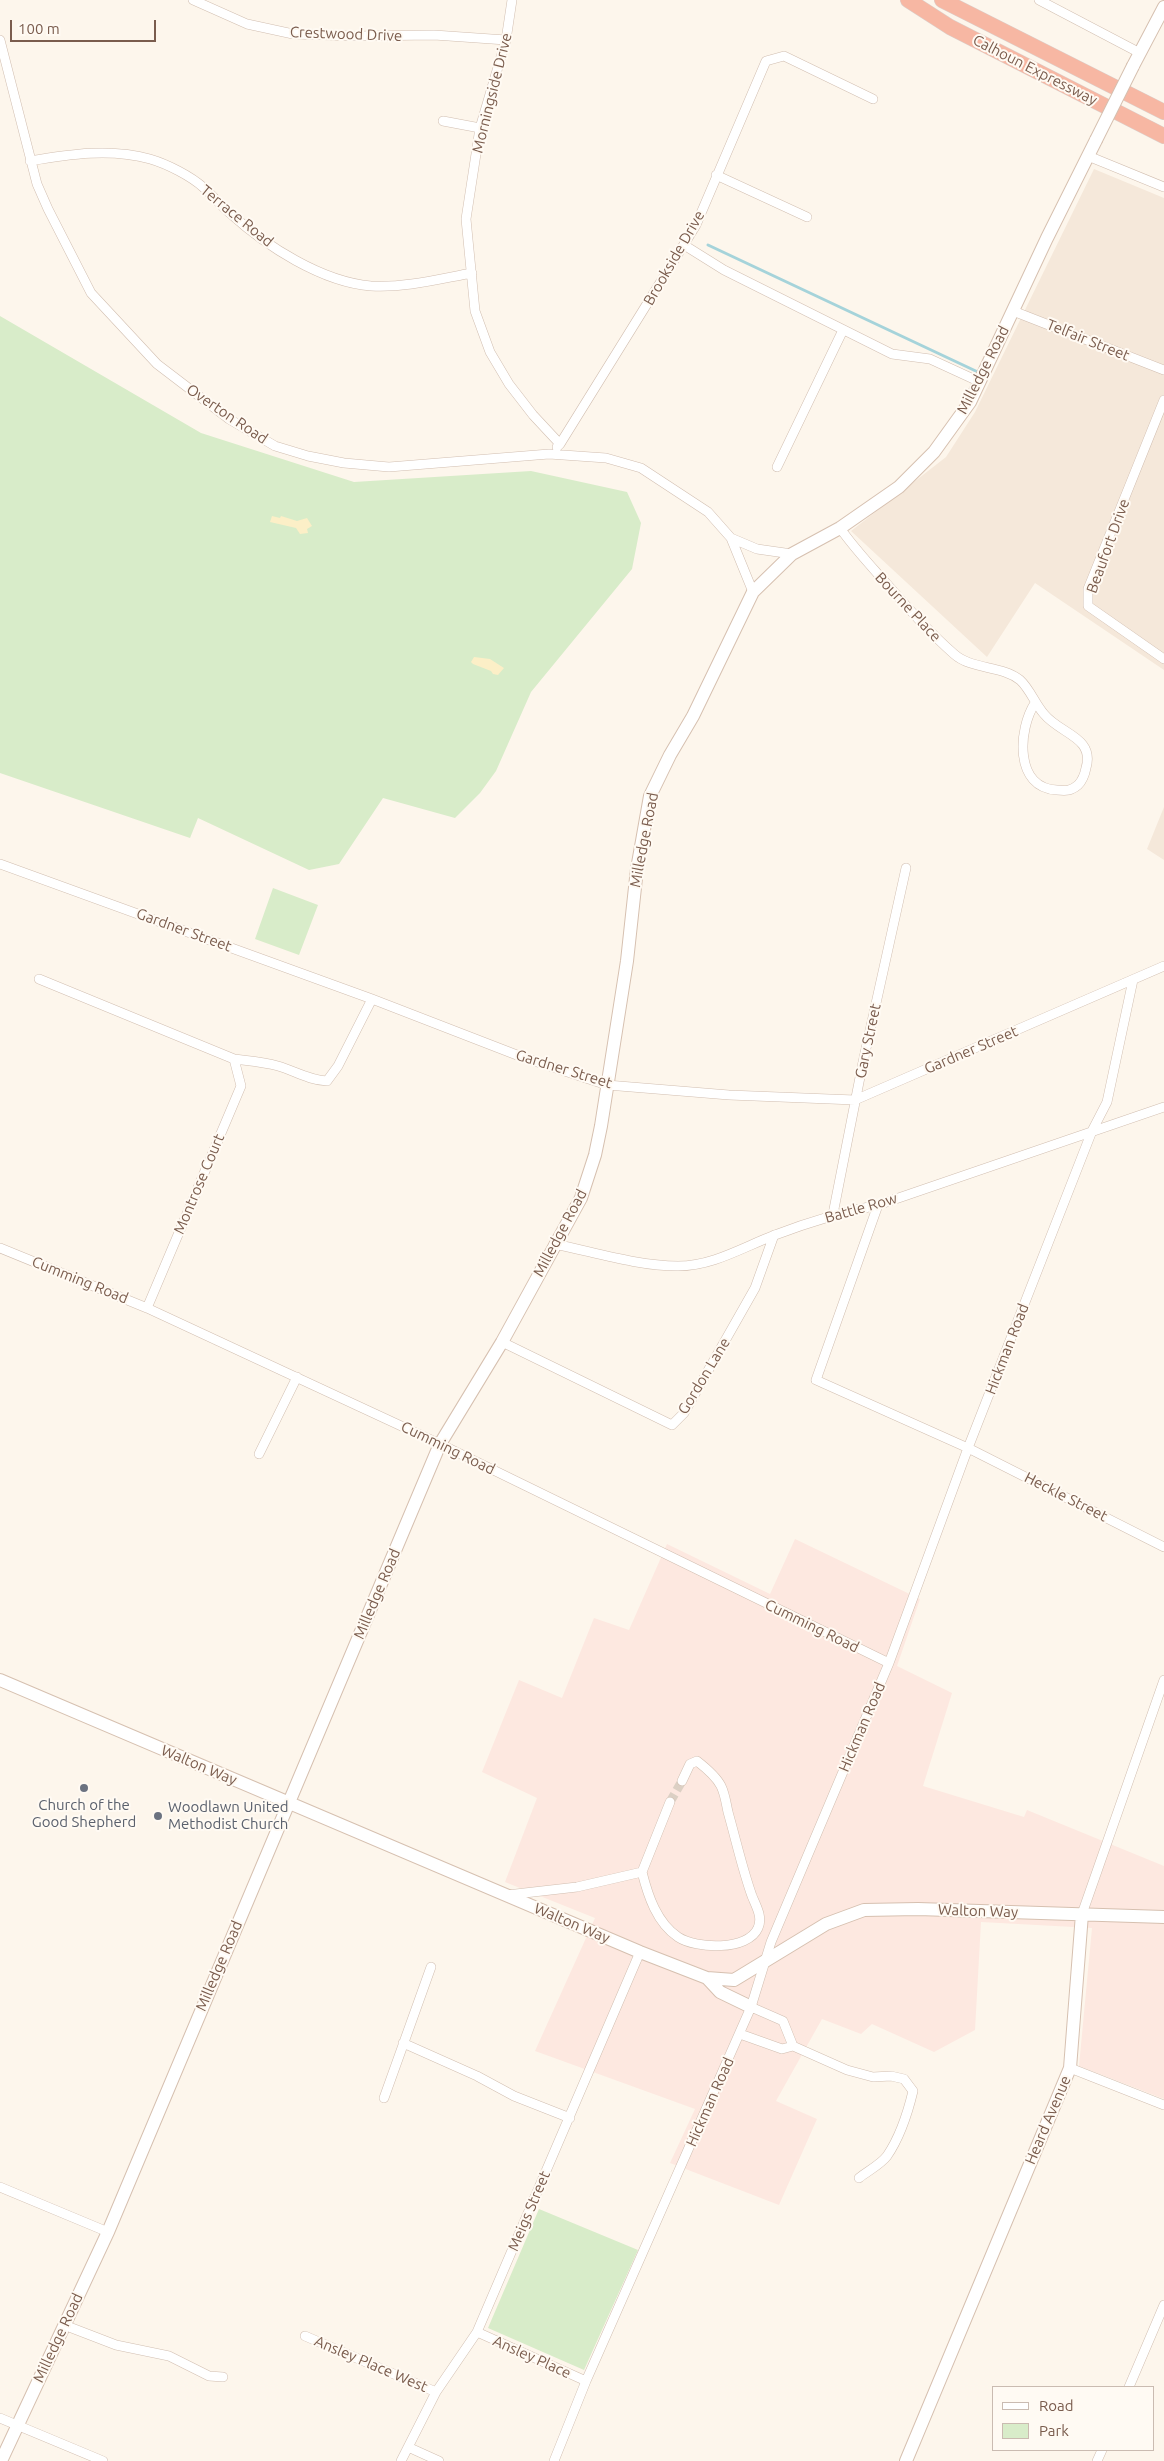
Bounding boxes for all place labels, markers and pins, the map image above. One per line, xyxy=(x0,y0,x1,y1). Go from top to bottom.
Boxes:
marker: Church of the Good Shepherd xyxy=(78,1782,90,1794)
place label: Church of the Good Shepherd xyxy=(32,1796,136,1831)
place label: Woodlawn United Methodist Church xyxy=(168,1798,289,1833)
marker: Woodlawn United Methodist Church xyxy=(152,1810,164,1822)

